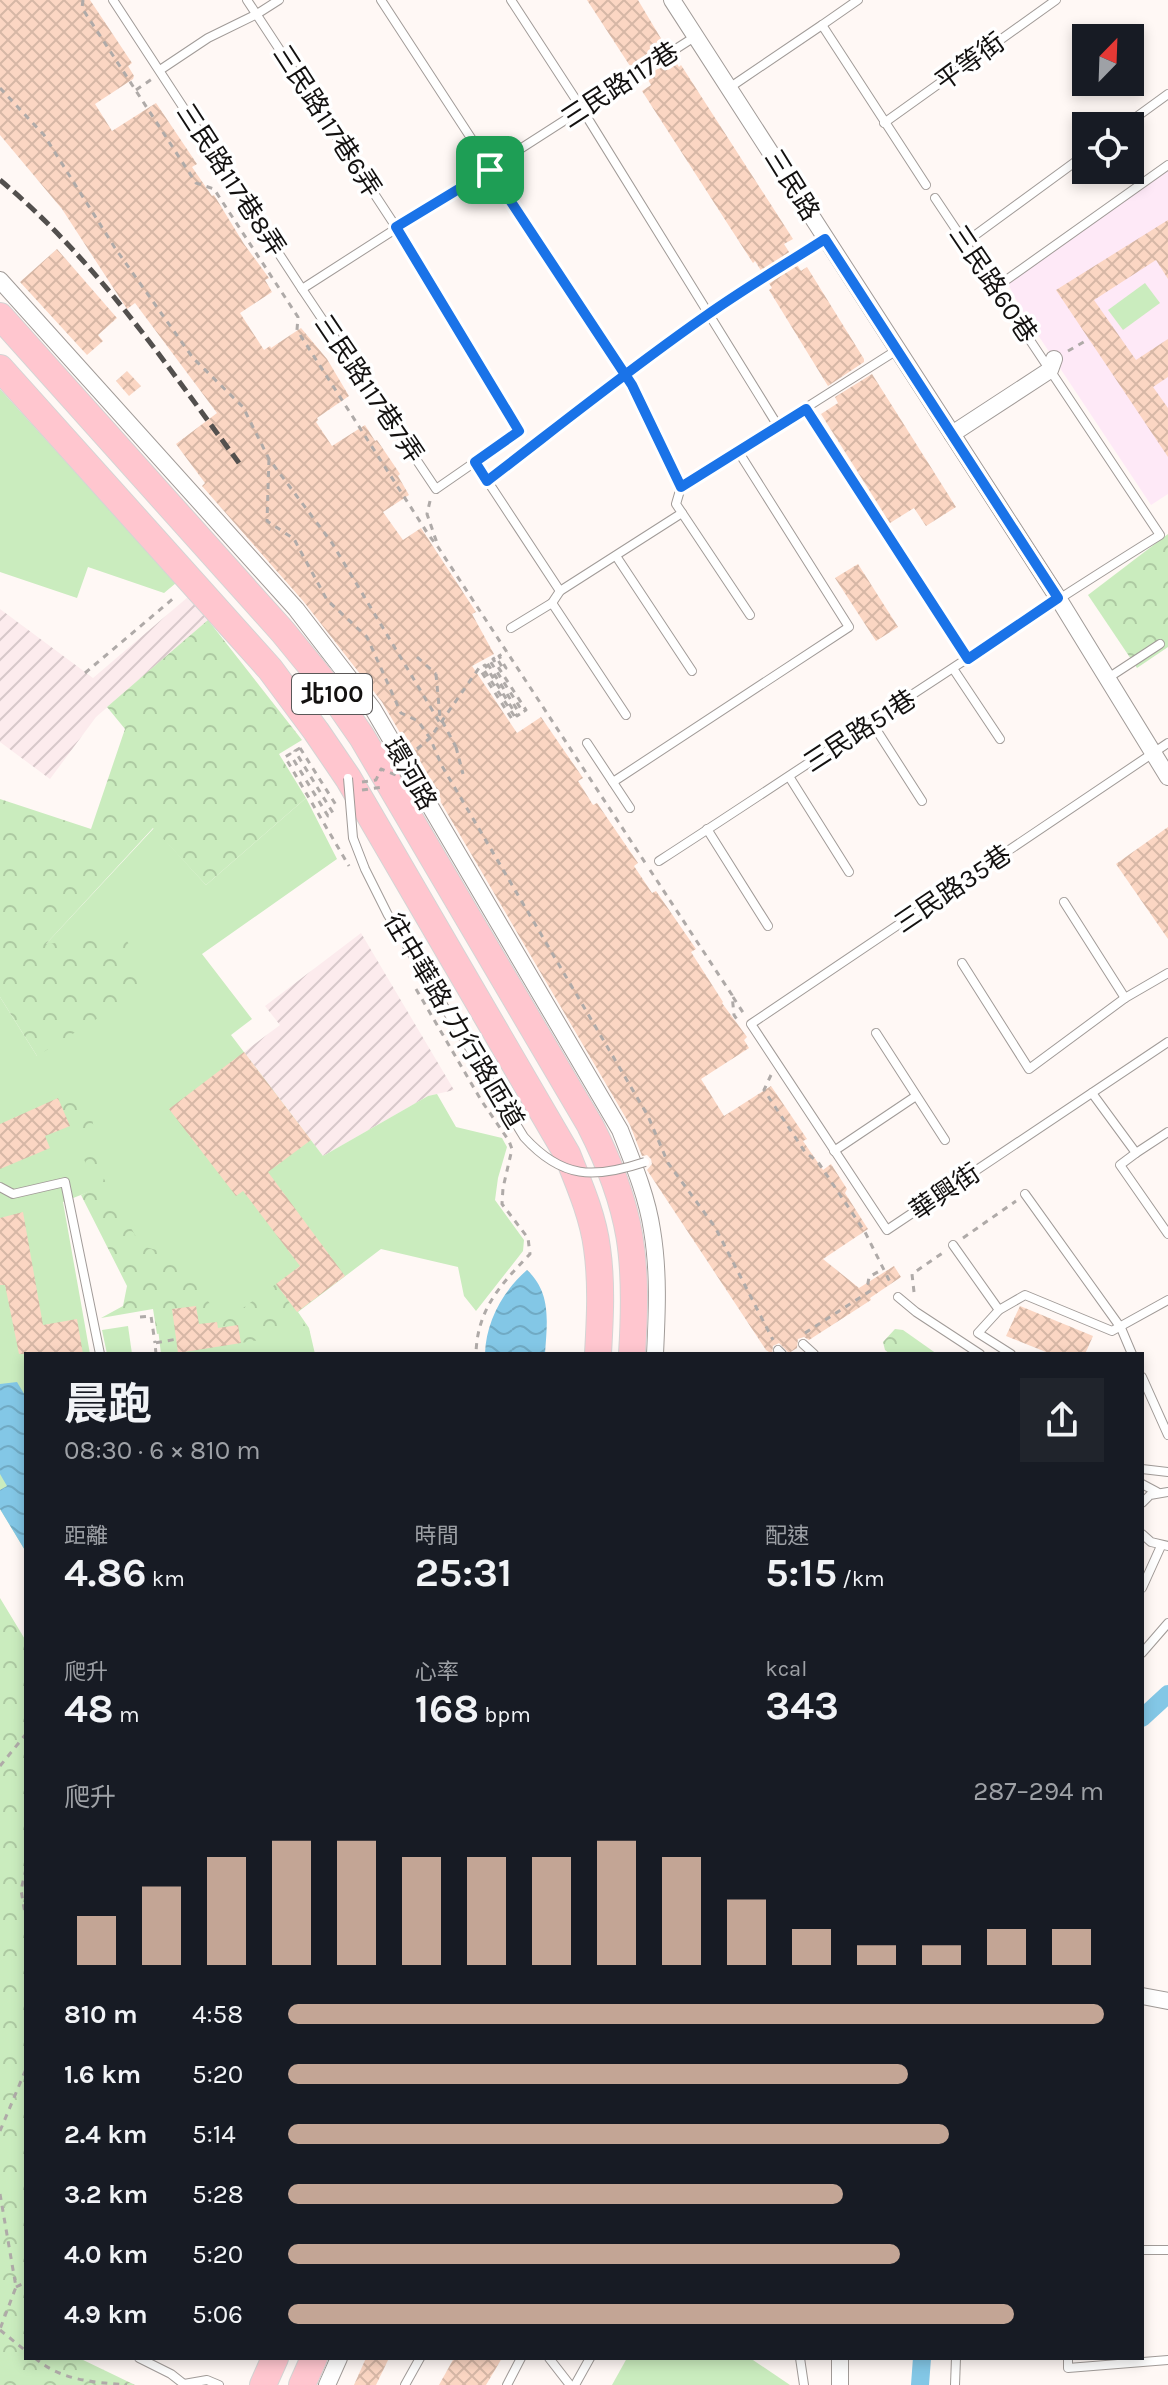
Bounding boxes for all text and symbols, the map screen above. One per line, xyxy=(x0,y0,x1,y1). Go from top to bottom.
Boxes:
north arrow xyxy=(1072,24,1144,96)
map controls xyxy=(1072,24,1144,184)
street label: 平等街 xyxy=(929,27,1011,97)
street label: 三民路117巷 xyxy=(556,36,684,134)
street label: 三民路117巷6弄 xyxy=(267,39,387,203)
street label: 三民路117巷8弄 xyxy=(170,98,292,262)
button: locate xyxy=(1072,112,1144,184)
pin xyxy=(456,136,524,204)
street label: 三民路 xyxy=(758,144,826,226)
icon: arrive xyxy=(468,148,512,192)
street label: 三民路60巷 xyxy=(943,220,1043,348)
street label: 三民路117巷7弄 xyxy=(308,309,430,469)
road number: 北100 xyxy=(292,674,372,714)
street label: 三民路51巷 xyxy=(798,683,922,779)
street label: 環河路 xyxy=(377,732,443,816)
street label: 三民路35巷 xyxy=(889,839,1017,939)
street label: 往中華路/力行路匝道 xyxy=(378,908,530,1134)
street label: 華興街 xyxy=(904,1157,986,1227)
button: share xyxy=(1020,1378,1104,1462)
text: 晨跑 xyxy=(64,1379,152,1430)
text: 08:30 · 6 × 810 m xyxy=(64,1435,261,1466)
text: 距離 xyxy=(64,1523,108,1549)
text: 時間 xyxy=(415,1523,459,1549)
text: 配速 xyxy=(765,1523,809,1549)
text: 4.86 xyxy=(64,1549,147,1596)
text: 25:31 xyxy=(415,1549,512,1596)
text: 5:15 xyxy=(765,1549,837,1596)
text: km xyxy=(147,1566,185,1592)
text: /km xyxy=(837,1566,885,1592)
text: kcal xyxy=(765,1656,807,1682)
text: 爬升 xyxy=(64,1659,108,1685)
text: 心率 xyxy=(415,1659,459,1685)
text: 343 xyxy=(765,1682,839,1729)
text: 48 xyxy=(64,1685,114,1732)
text: 168 xyxy=(415,1685,479,1732)
text: m xyxy=(114,1702,139,1728)
text: bpm xyxy=(479,1702,531,1728)
text: 287–294 m xyxy=(973,1776,1104,1807)
text: 爬升 xyxy=(64,1782,116,1813)
text: 810 m xyxy=(64,1999,138,2030)
text: 4:58 xyxy=(192,1999,243,2030)
text: 1.6 km xyxy=(64,2059,141,2090)
text: 5:20 xyxy=(192,2059,243,2090)
text: 2.4 km xyxy=(64,2119,147,2150)
text: 5:14 xyxy=(192,2119,236,2150)
text: 3.2 km xyxy=(64,2179,148,2210)
text: 5:28 xyxy=(192,2179,244,2210)
text: 4.0 km xyxy=(64,2239,148,2270)
text: 5:20 xyxy=(192,2239,243,2270)
text: 4.9 km xyxy=(64,2299,148,2330)
text: 5:06 xyxy=(192,2299,243,2330)

